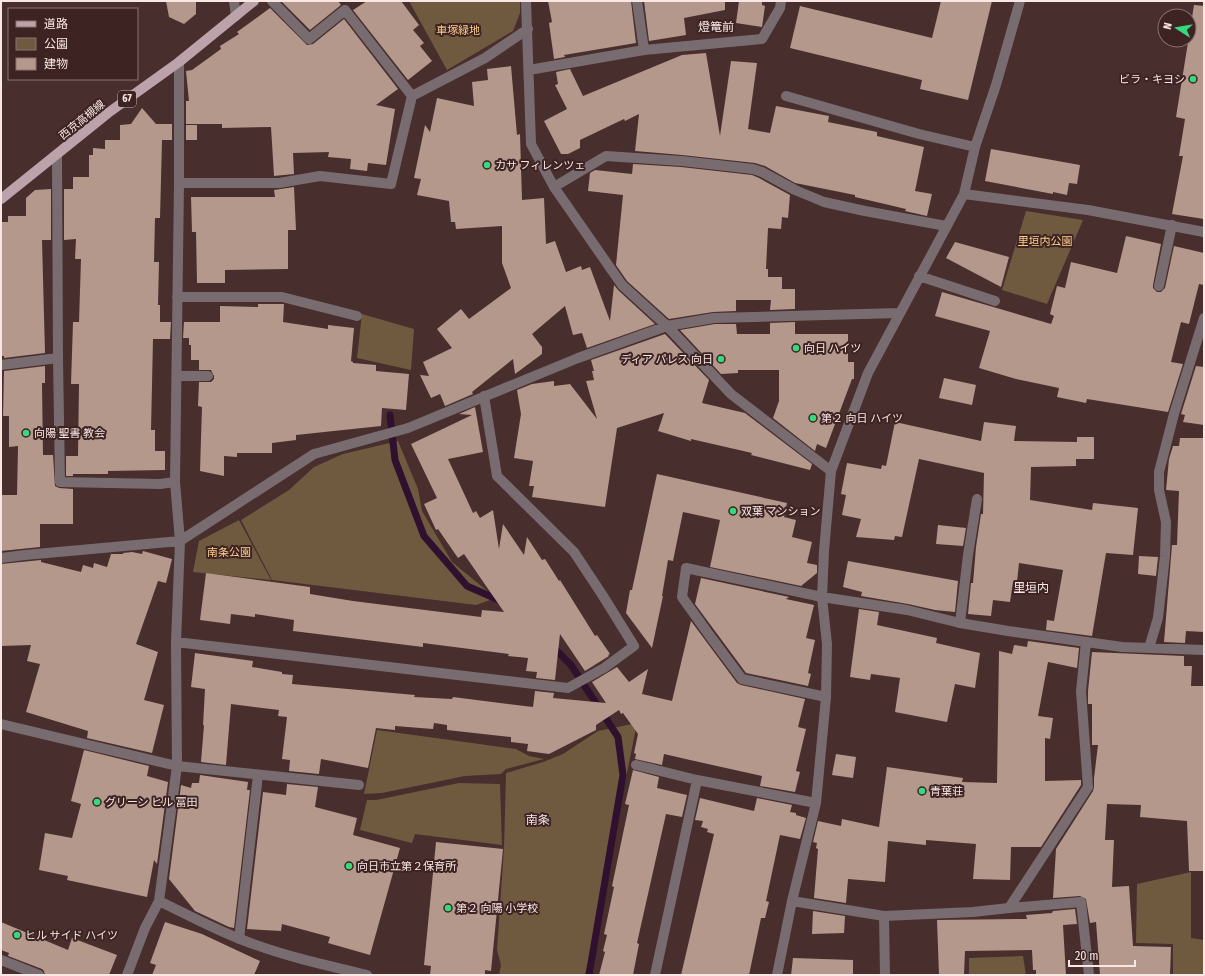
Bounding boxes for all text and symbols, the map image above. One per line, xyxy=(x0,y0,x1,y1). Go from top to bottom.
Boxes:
legend xyxy=(8,8,138,80)
north arrow xyxy=(1157,8,1197,48)
text: 道路 xyxy=(44,17,68,31)
district label: 燈篭前 xyxy=(698,20,734,34)
text: N xyxy=(1161,21,1175,31)
park label: 車塚緑地 xyxy=(436,24,480,37)
text: 公園 xyxy=(44,37,68,51)
text: 建物 xyxy=(44,57,68,71)
place label: ビラ・キヨシ xyxy=(1119,73,1185,86)
marker: ビラ・キヨシ xyxy=(1188,74,1198,84)
road number: 67 xyxy=(118,91,136,107)
street label: 西京高槻線 xyxy=(57,98,107,142)
place label: カサ フィレンツェ xyxy=(495,159,585,172)
marker: カサ フィレンツェ xyxy=(482,160,492,170)
park label: 里垣内公園 xyxy=(1018,235,1073,248)
place label: 向日 ハイツ xyxy=(804,342,861,355)
marker: 向日 ハイツ xyxy=(791,343,801,353)
place label: ディア パレス 向日 xyxy=(621,353,713,366)
marker: ディア パレス 向日 xyxy=(716,354,726,364)
place label: 第２ 向日 ハイツ xyxy=(821,412,903,425)
marker: 第２ 向日 ハイツ xyxy=(808,413,818,423)
place label: 向陽 聖書 教会 xyxy=(34,427,105,440)
marker: 向陽 聖書 教会 xyxy=(21,428,31,438)
place label: 双葉 マンション xyxy=(741,505,821,518)
marker: 双葉 マンション xyxy=(728,506,738,516)
park label: 南条公園 xyxy=(207,546,251,559)
district label: 里垣内 xyxy=(1013,581,1049,595)
place label: 青葉荘 xyxy=(930,785,963,798)
marker: 青葉荘 xyxy=(917,786,927,796)
place label: グリーン ヒル 冨田 xyxy=(105,796,198,809)
marker: グリーン ヒル 冨田 xyxy=(92,797,102,807)
district label: 南条 xyxy=(526,813,550,827)
place label: 向日市立第２保育所 xyxy=(357,860,457,873)
marker: 向日市立第２保育所 xyxy=(344,861,354,871)
place label: 第２ 向陽 小学校 xyxy=(456,902,538,915)
marker: 第２ 向陽 小学校 xyxy=(443,903,453,913)
place label: ヒル サイド ハイツ xyxy=(25,929,118,942)
marker: ヒル サイド ハイツ xyxy=(12,930,22,940)
scale bar xyxy=(1069,942,1135,968)
text: 20 m xyxy=(1075,949,1099,963)

